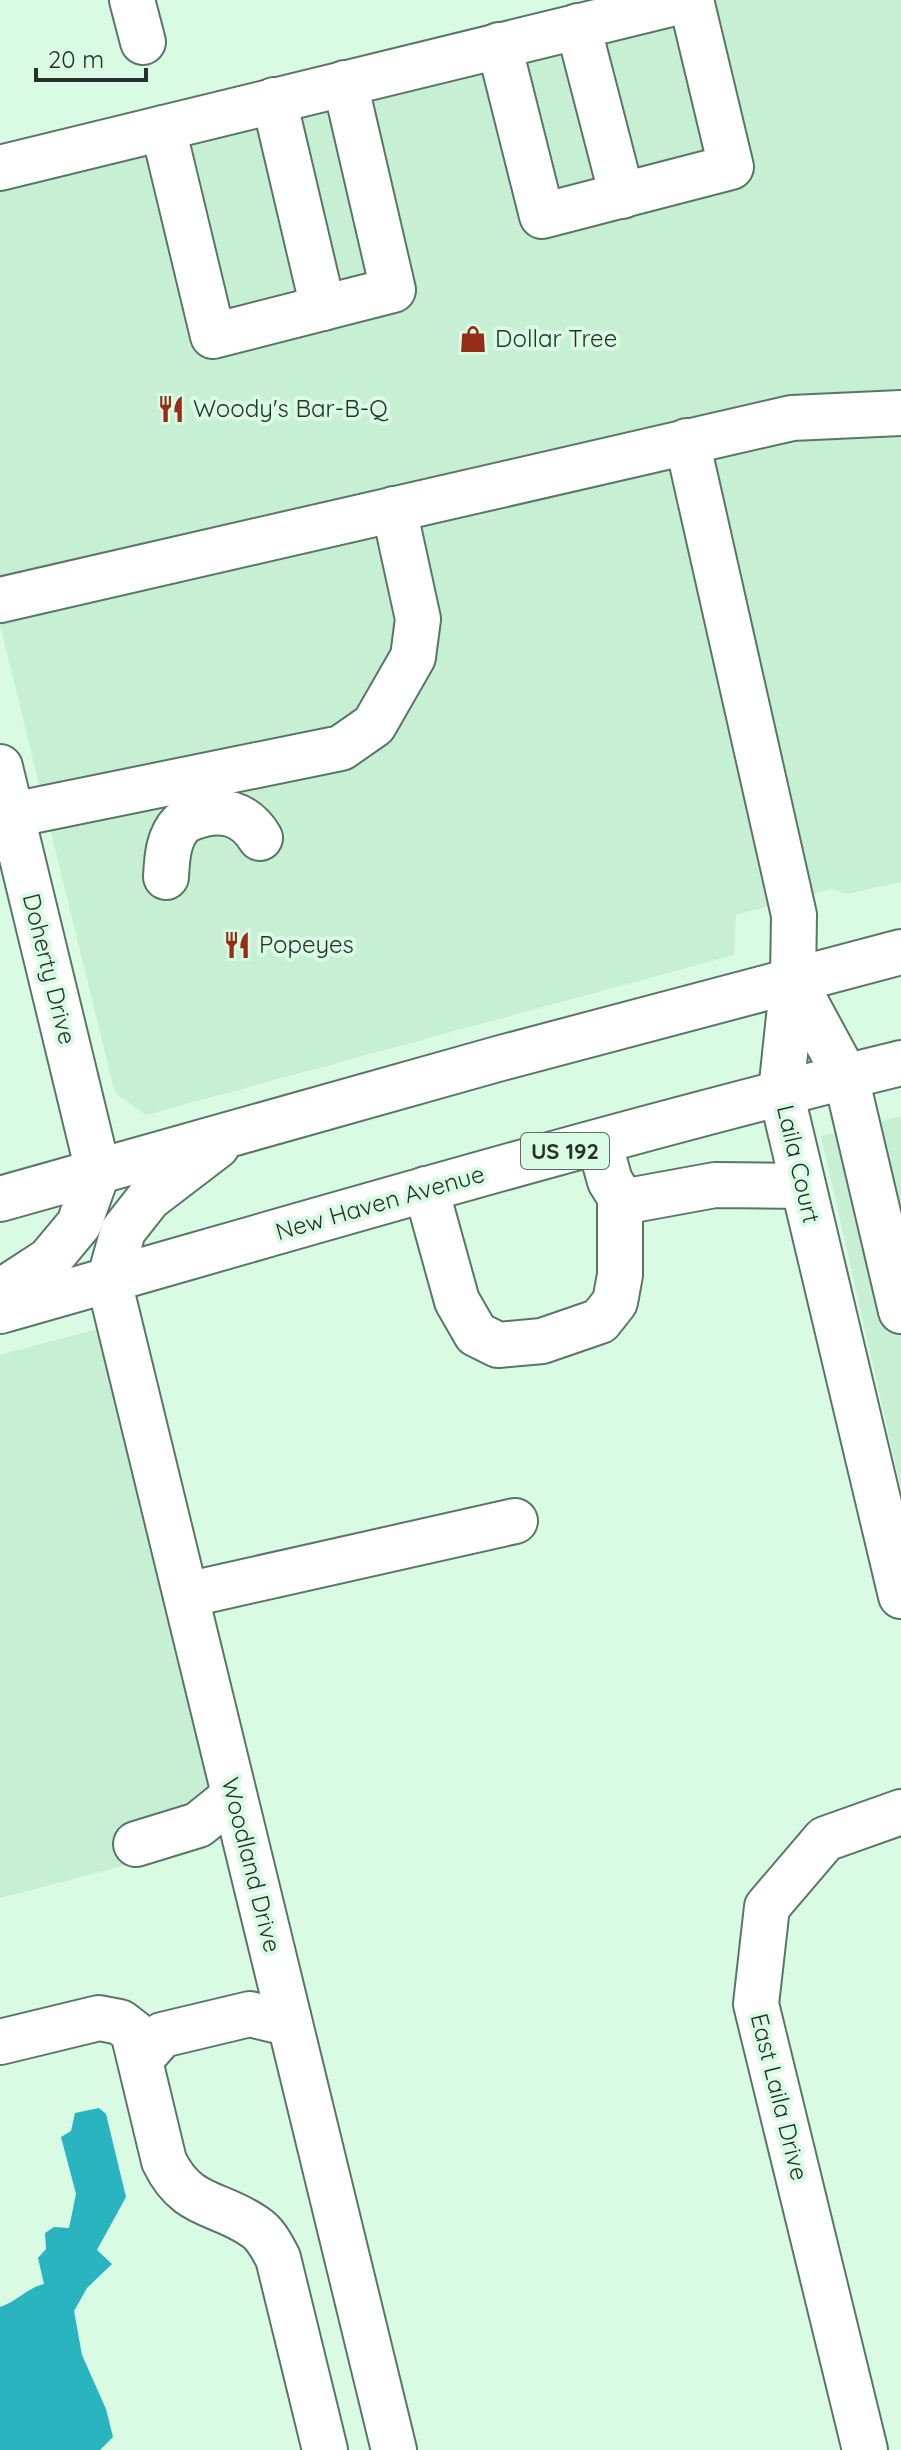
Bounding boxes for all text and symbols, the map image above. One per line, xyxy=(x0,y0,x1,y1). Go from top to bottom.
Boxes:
scale bar xyxy=(36,32,146,82)
text: 20 m xyxy=(48,44,104,74)
place label: Dollar Tree xyxy=(495,323,617,353)
shop icon: Dollar Tree xyxy=(458,324,488,354)
place label: Woody's Bar-B-Q xyxy=(193,393,389,423)
restaurant icon: Woody's Bar-B-Q xyxy=(156,394,186,424)
street label: Doherty Drive xyxy=(17,890,83,1047)
place label: Popeyes xyxy=(259,929,354,959)
restaurant icon: Popeyes xyxy=(222,930,252,960)
street label: Laila Court xyxy=(771,1102,827,1226)
road number: US 192 xyxy=(521,1133,609,1169)
street label: New Haven Avenue xyxy=(272,1158,488,1246)
street label: Woodland Drive xyxy=(216,1774,288,1955)
street label: East Laila Drive xyxy=(745,2010,815,2183)

